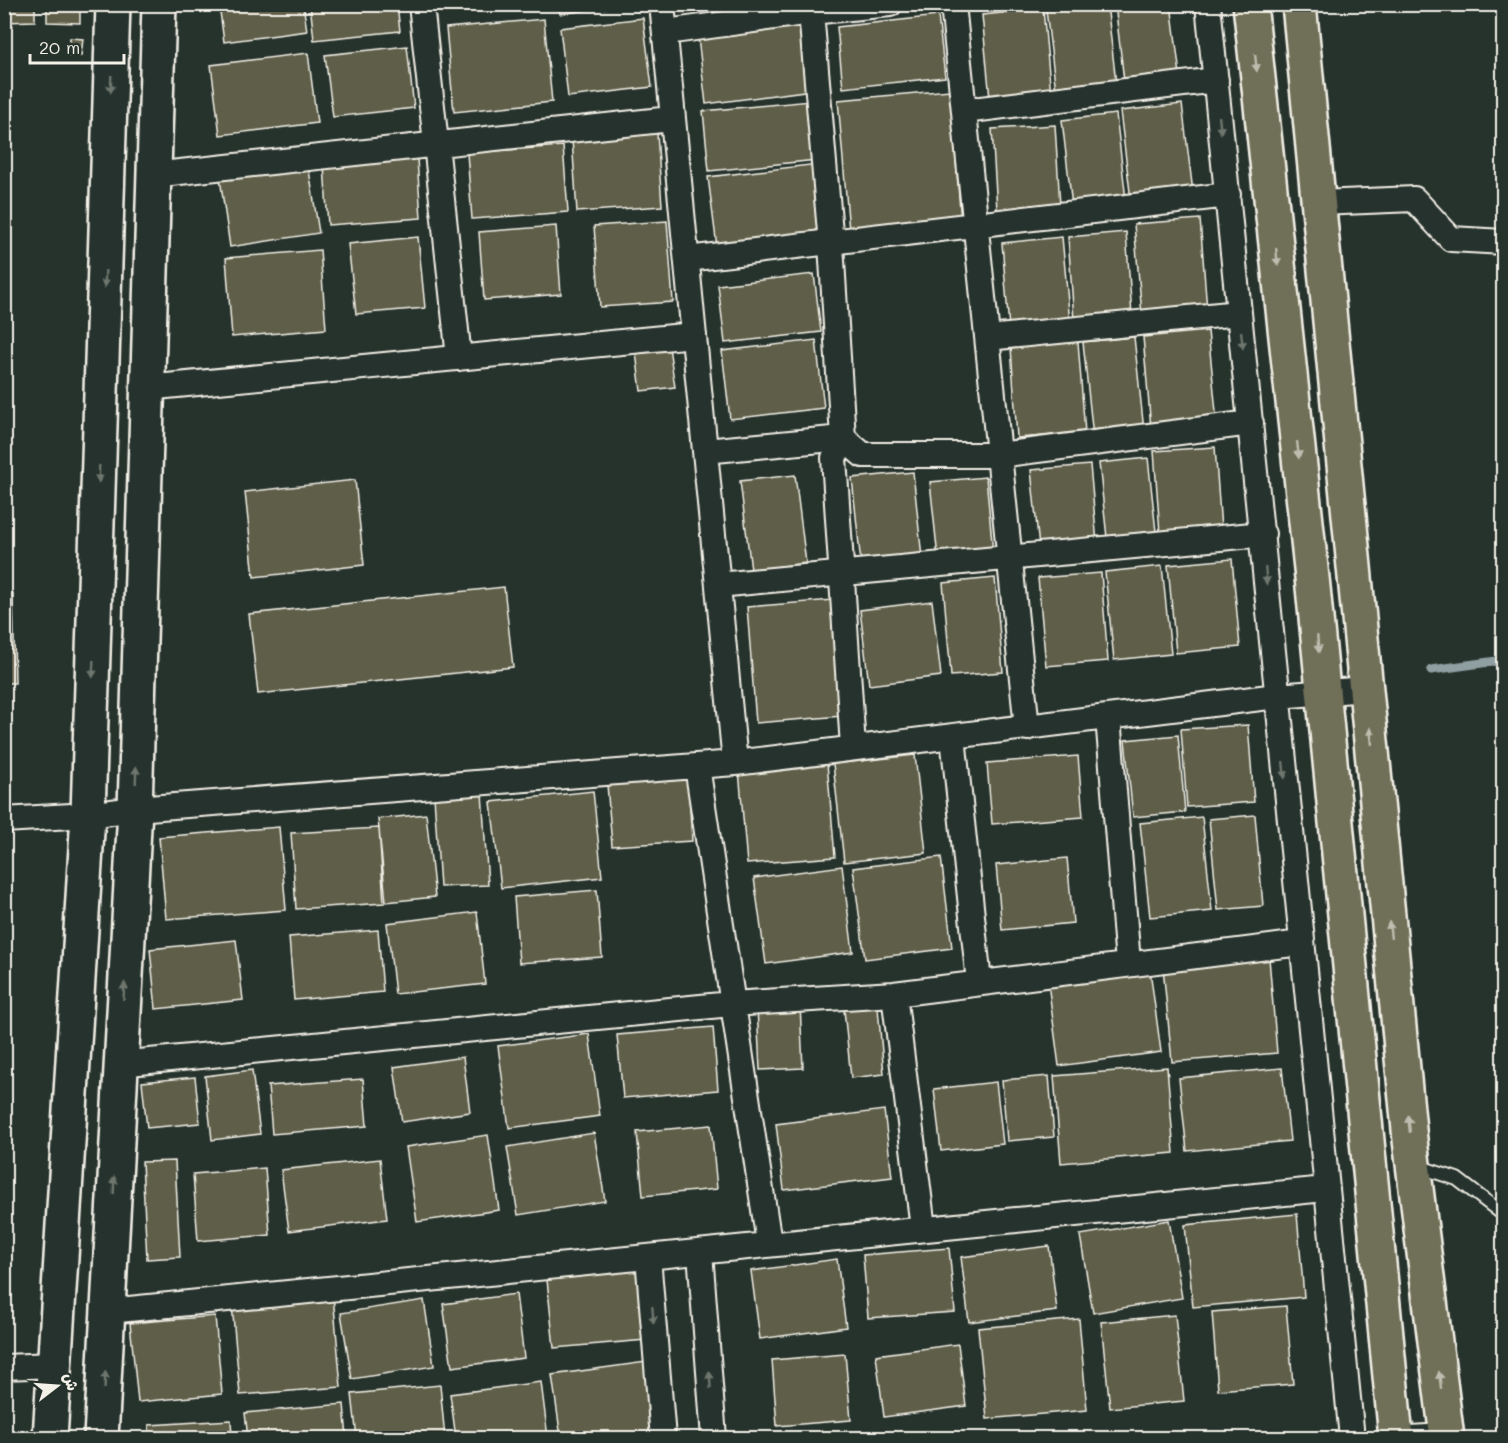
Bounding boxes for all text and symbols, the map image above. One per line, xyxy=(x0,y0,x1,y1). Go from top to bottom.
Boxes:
scale bar xyxy=(30,27,124,65)
text: 20 m xyxy=(39,35,80,59)
one-way arrow xyxy=(1251,53,1261,72)
one-way arrow xyxy=(106,74,115,93)
one-way arrow xyxy=(1216,116,1225,135)
one-way arrow xyxy=(1273,247,1282,266)
one-way arrow xyxy=(100,269,109,288)
one-way arrow xyxy=(1237,331,1247,350)
one-way arrow xyxy=(1294,441,1303,460)
one-way arrow xyxy=(94,464,103,483)
one-way arrow xyxy=(1261,567,1271,586)
one-way arrow xyxy=(1314,635,1323,654)
one-way arrow xyxy=(88,659,97,678)
one-way arrow xyxy=(1366,727,1376,746)
one-way arrow xyxy=(1279,761,1289,780)
one-way arrow xyxy=(131,765,141,784)
one-way arrow xyxy=(1385,921,1395,940)
one-way arrow xyxy=(119,981,128,1000)
one-way arrow xyxy=(1404,1115,1414,1134)
one-way arrow xyxy=(109,1176,119,1195)
one-way arrow xyxy=(648,1306,658,1325)
north arrow xyxy=(27,1356,87,1416)
text: ش xyxy=(59,1370,84,1393)
one-way arrow xyxy=(100,1371,109,1390)
one-way arrow xyxy=(705,1371,714,1390)
one-way arrow xyxy=(1435,1371,1445,1390)

